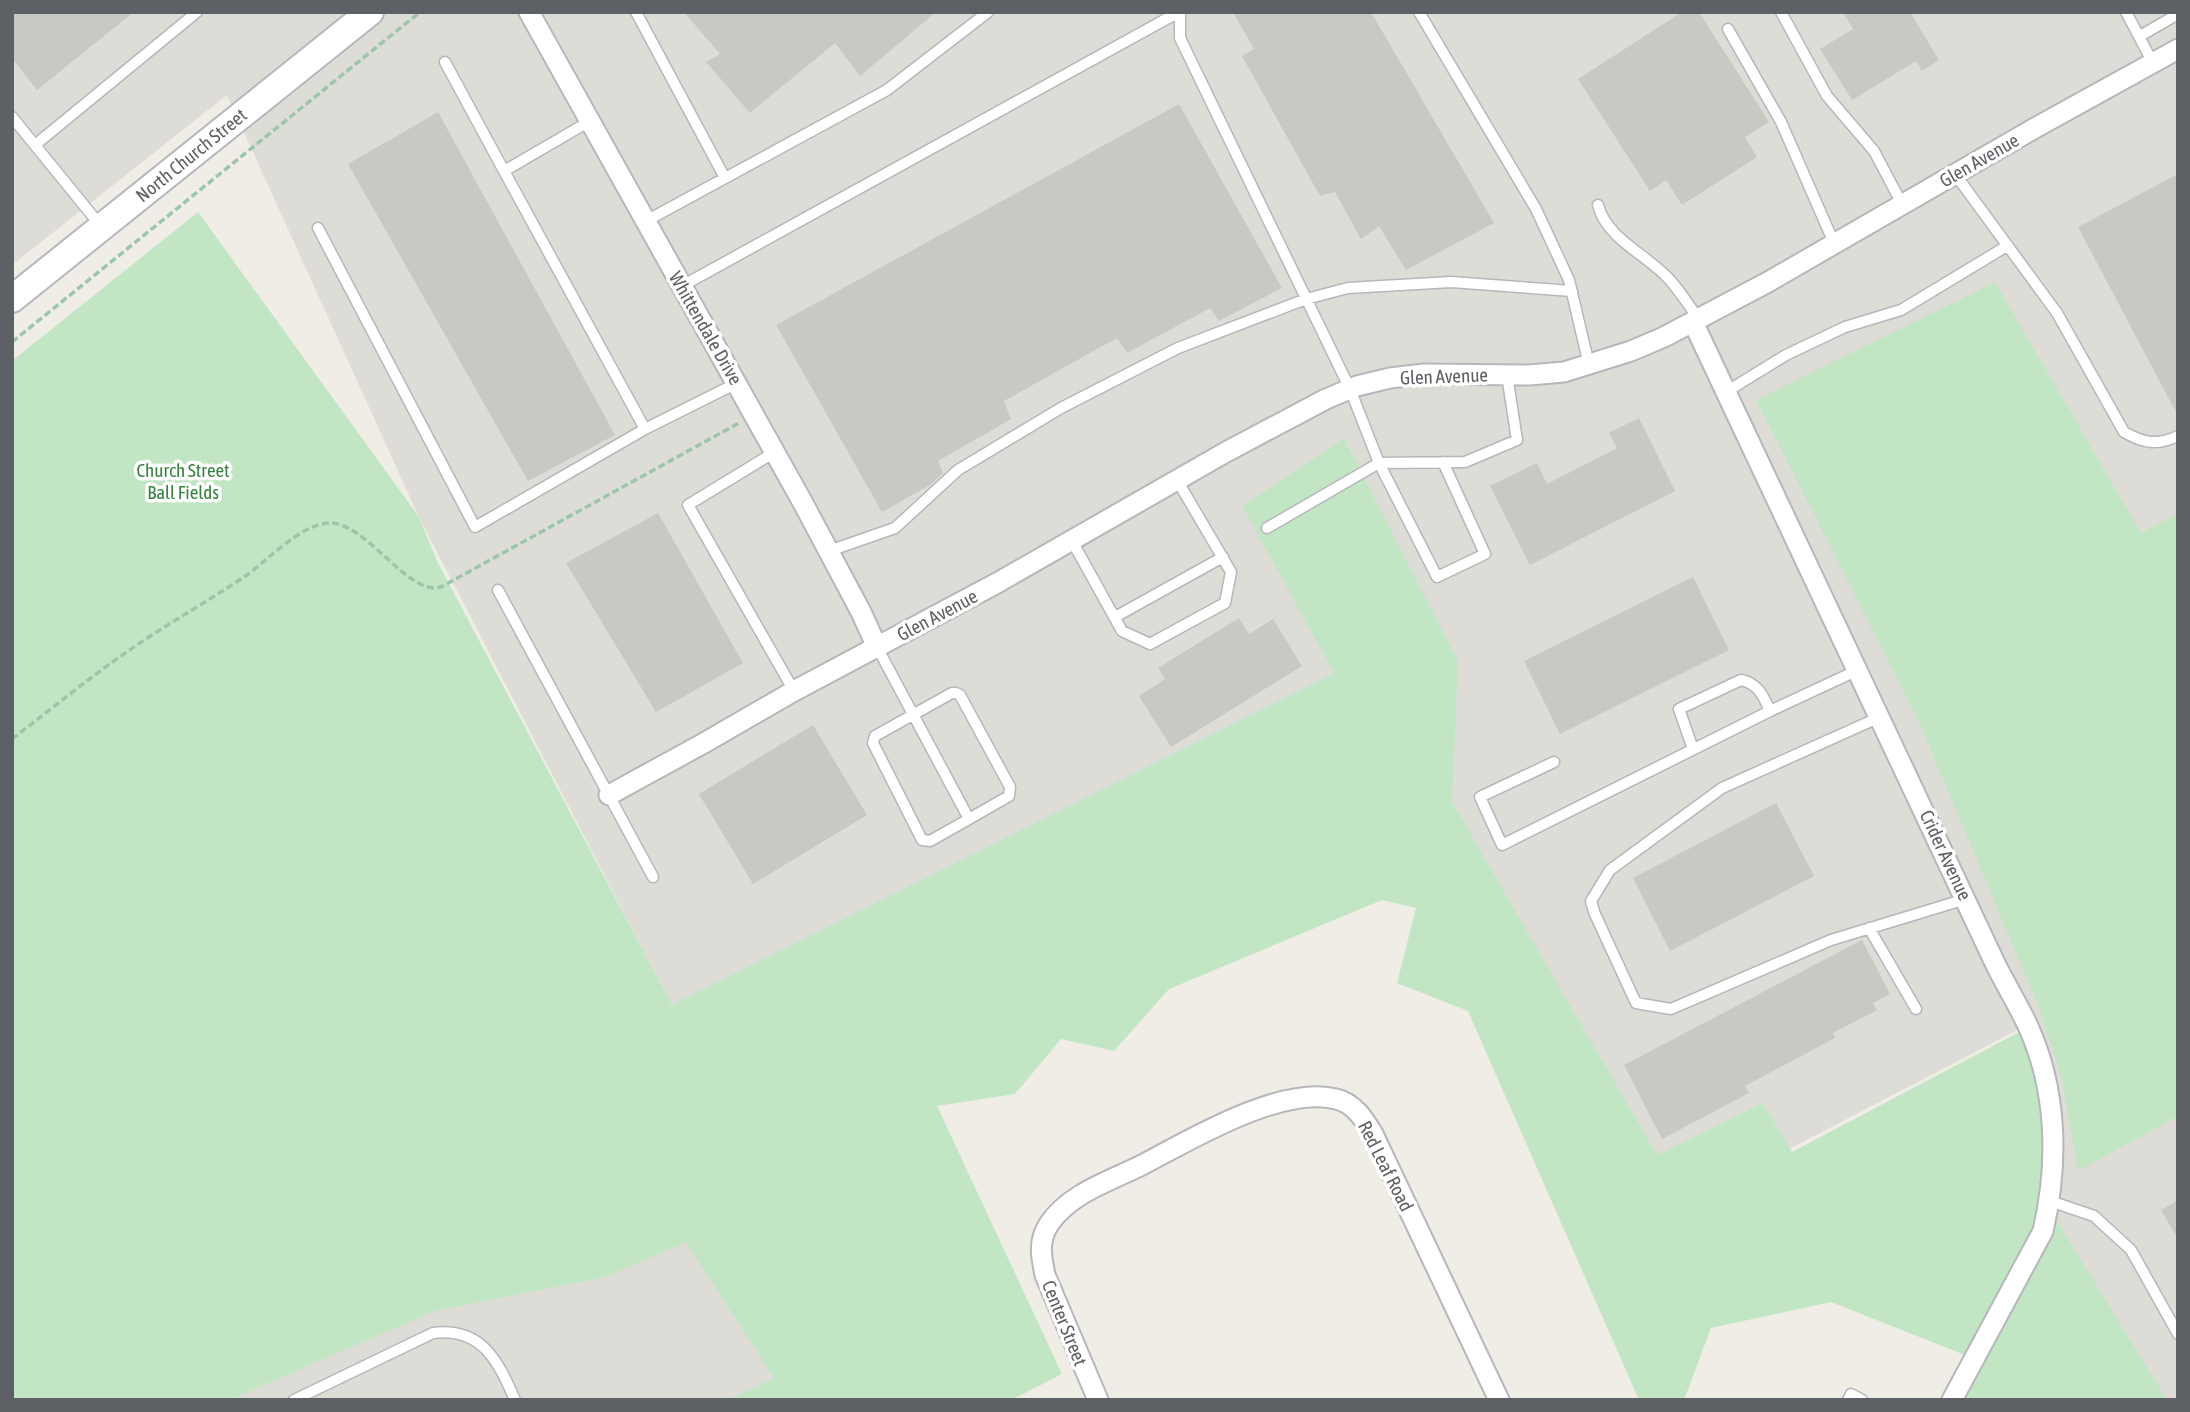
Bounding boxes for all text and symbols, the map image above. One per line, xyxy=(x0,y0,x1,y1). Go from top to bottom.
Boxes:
street label: North Church Street xyxy=(131,104,251,206)
street label: Glen Avenue xyxy=(1935,128,2023,192)
street label: Whittendale Drive xyxy=(665,268,747,388)
street label: Glen Avenue xyxy=(1400,363,1488,389)
park label: Church Street Ball Fields xyxy=(136,459,230,503)
street label: Glen Avenue xyxy=(893,585,981,645)
street label: Crider Avenue xyxy=(1916,806,1976,904)
street label: Red Leaf Road xyxy=(1354,1117,1418,1215)
street label: Center Street xyxy=(1038,1277,1092,1369)

